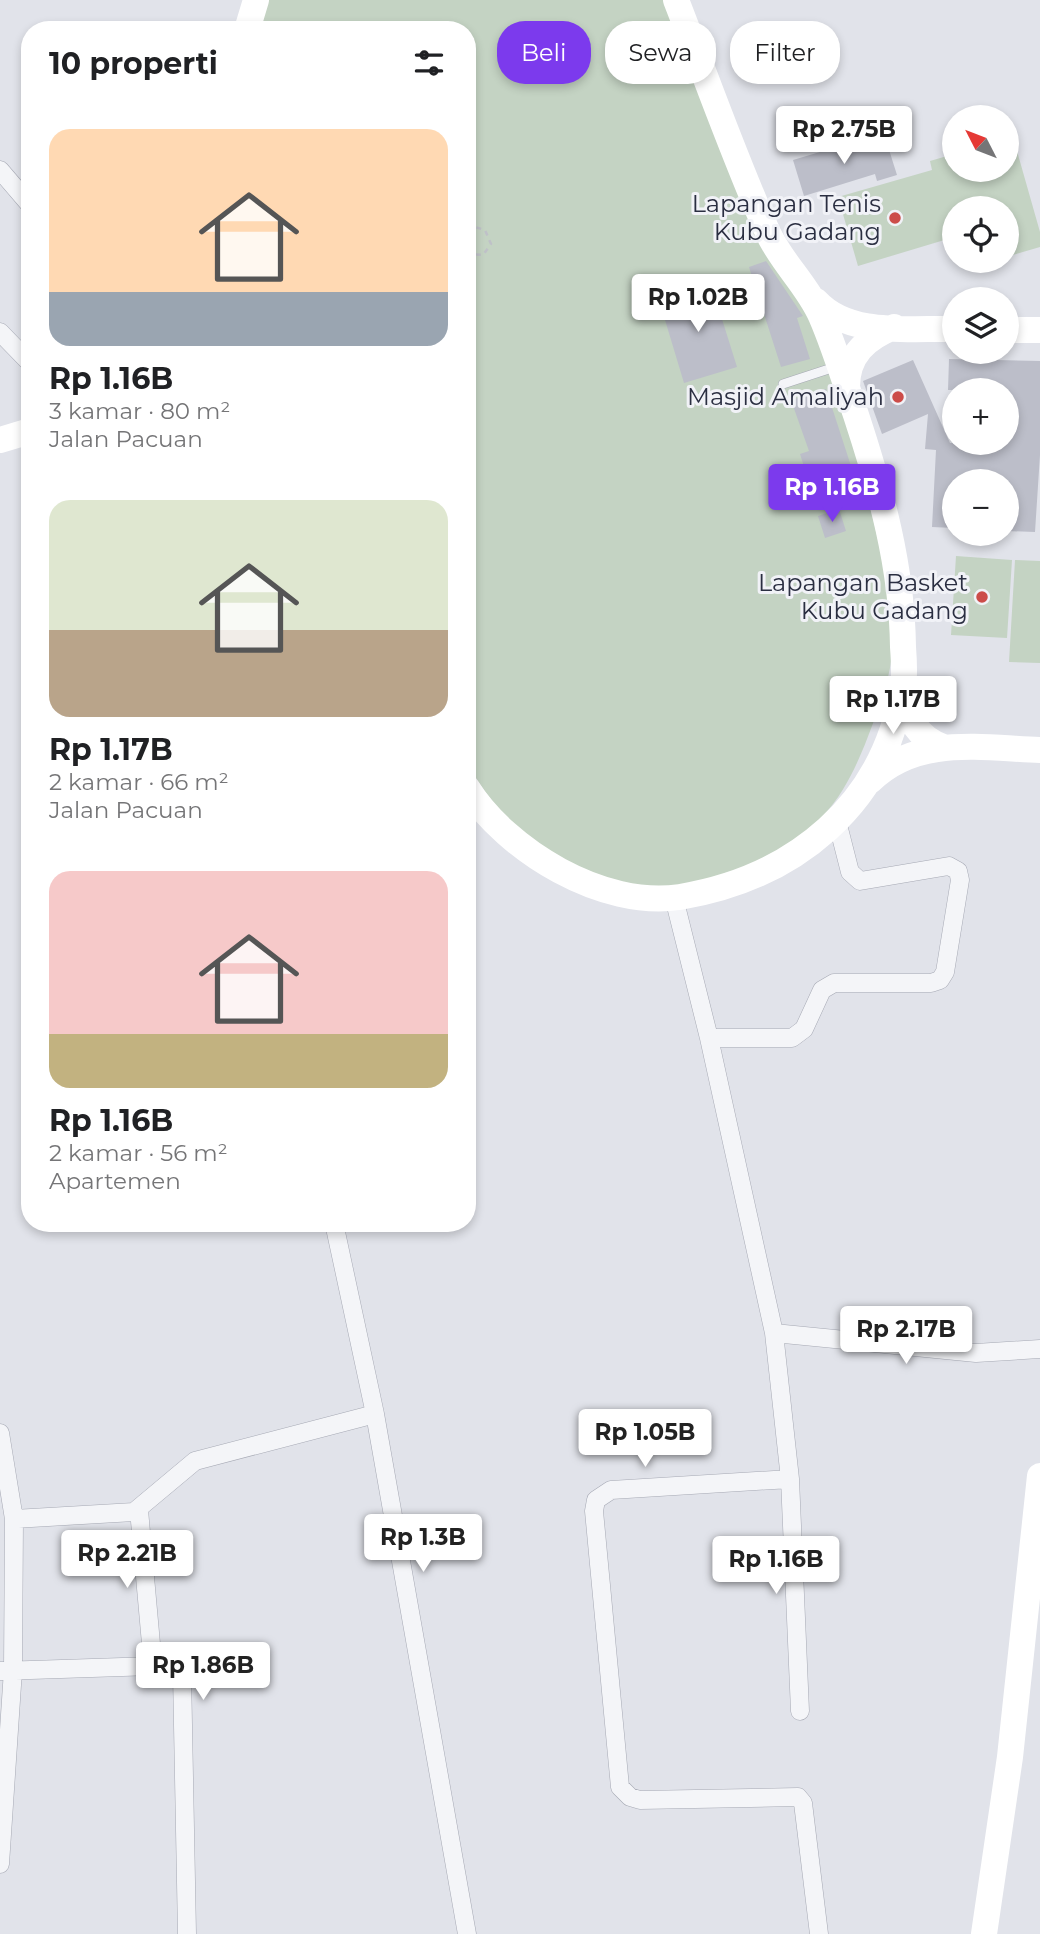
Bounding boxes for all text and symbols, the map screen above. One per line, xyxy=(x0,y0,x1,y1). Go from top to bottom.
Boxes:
chip: Beli xyxy=(497,21,591,84)
chip: Sewa xyxy=(605,21,716,84)
chip: Filter xyxy=(730,21,840,84)
icon: filters xyxy=(410,44,448,82)
text: 10 properti xyxy=(49,45,218,82)
north arrow xyxy=(942,105,1018,182)
map controls xyxy=(942,105,1019,546)
pin: Rp 2.75B xyxy=(772,106,916,166)
text: Rp 2.75B xyxy=(792,115,896,143)
icon: home xyxy=(186,174,312,300)
place label: Lapangan Tenis Kubu Gadang xyxy=(692,189,881,246)
button: locate xyxy=(942,196,1019,273)
marker: Lapangan Tenis Kubu Gadang xyxy=(887,210,903,226)
pin: Rp 1.02B xyxy=(626,274,770,334)
text: Rp 1.02B xyxy=(648,283,748,311)
button: layers xyxy=(942,287,1019,364)
text: Rp 1.16B xyxy=(49,360,173,397)
button: + xyxy=(942,378,1019,455)
place label: Masjid Amaliyah xyxy=(687,382,884,411)
marker: Masjid Amaliyah xyxy=(890,389,906,405)
text: 3 kamar · 80 m² xyxy=(49,397,230,425)
text: Jalan Pacuan xyxy=(49,425,203,453)
pin: Rp 1.16B xyxy=(760,464,904,524)
button: − xyxy=(942,469,1019,546)
text: Rp 1.16B xyxy=(784,473,880,501)
icon: home xyxy=(186,545,312,671)
place label: Lapangan Basket Kubu Gadang xyxy=(758,568,968,625)
marker: Lapangan Basket Kubu Gadang xyxy=(974,589,990,605)
pin: Rp 1.17B xyxy=(821,676,965,736)
text: Rp 1.17B xyxy=(846,685,940,713)
text: Rp 1.17B xyxy=(49,731,173,768)
text: 2 kamar · 66 m² xyxy=(49,768,229,796)
text: Jalan Pacuan xyxy=(49,796,203,824)
icon: home xyxy=(186,916,312,1042)
text: Rp 1.16B xyxy=(49,1102,173,1139)
text: 2 kamar · 56 m² xyxy=(49,1139,228,1167)
text: Apartemen xyxy=(49,1167,181,1195)
pin: Rp 2.17B xyxy=(834,1306,978,1366)
text: Rp 2.17B xyxy=(856,1315,956,1343)
pin: Rp 1.05B xyxy=(573,1410,717,1469)
text: Rp 1.05B xyxy=(595,1418,695,1446)
pin: Rp 1.3B xyxy=(358,1514,488,1574)
text: Rp 1.3B xyxy=(380,1523,466,1551)
pin: Rp 2.21B xyxy=(55,1530,199,1590)
pin: Rp 1.16B xyxy=(704,1536,848,1596)
text: Rp 2.21B xyxy=(77,1539,177,1567)
text: Rp 1.16B xyxy=(728,1545,824,1573)
pin: Rp 1.86B xyxy=(131,1642,275,1702)
text: Rp 1.86B xyxy=(152,1651,254,1679)

